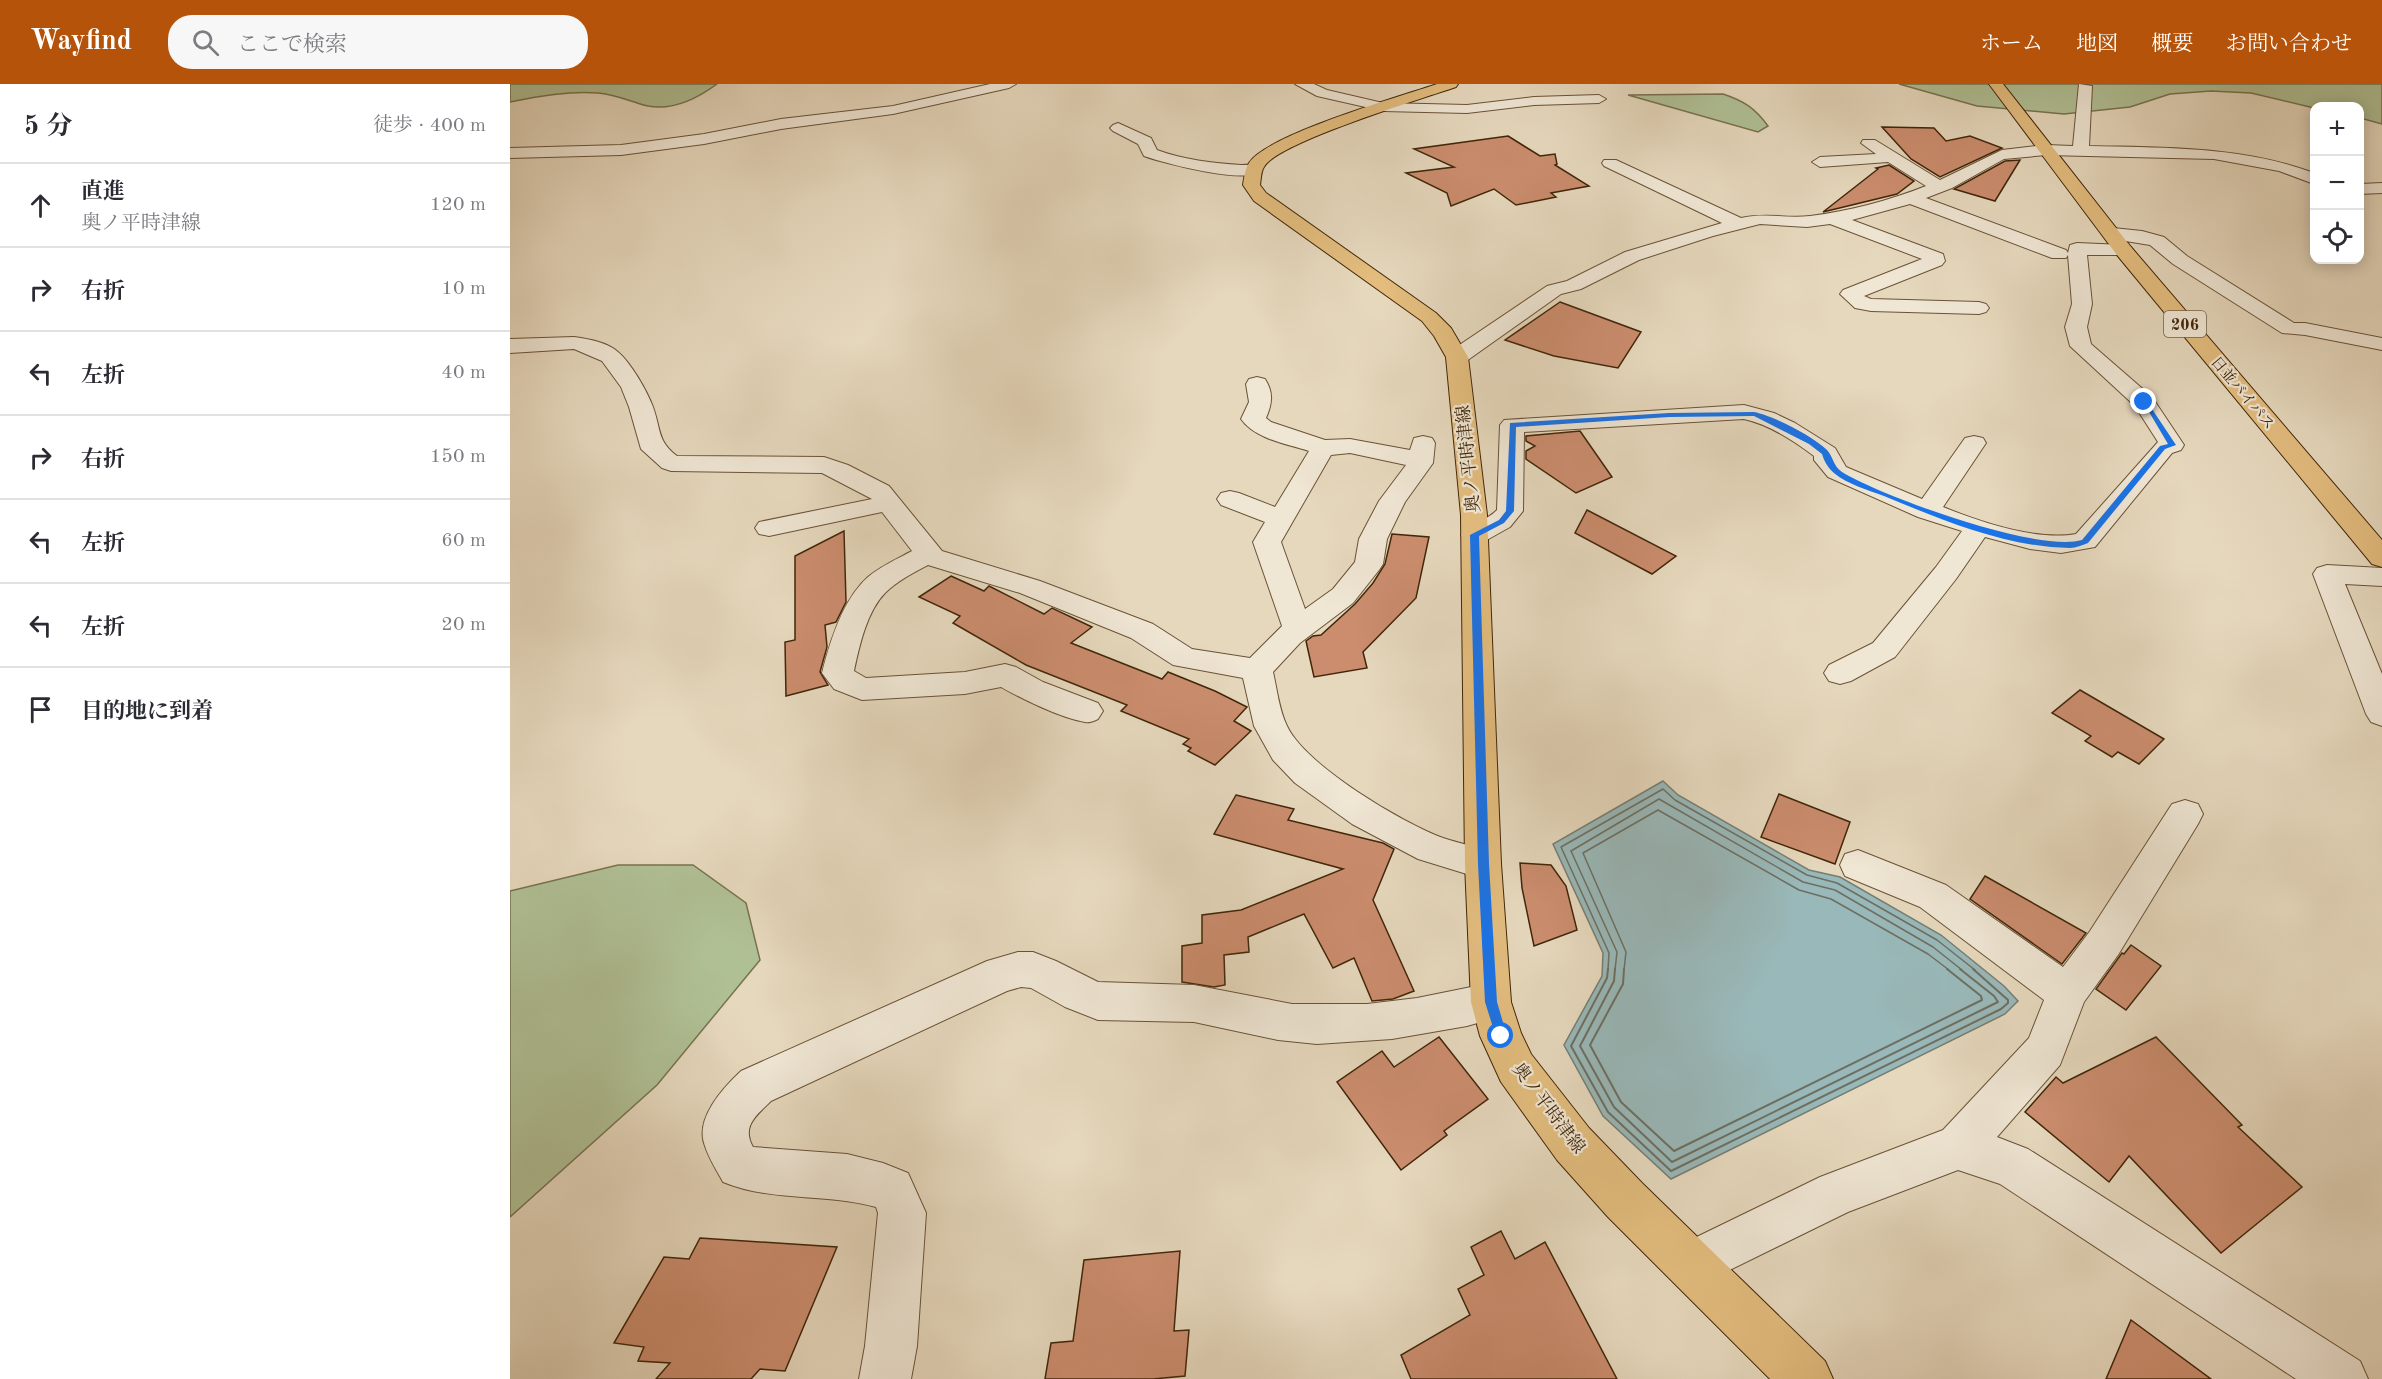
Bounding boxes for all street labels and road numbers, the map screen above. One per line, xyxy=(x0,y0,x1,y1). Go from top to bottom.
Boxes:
road number: 206 xyxy=(2164,311,2206,337)
street label: 日並バイパス xyxy=(2207,353,2278,433)
street label: 奥ノ平時津線 xyxy=(1452,404,1484,514)
street label: 奥ノ平時津線 xyxy=(1509,1059,1589,1157)

